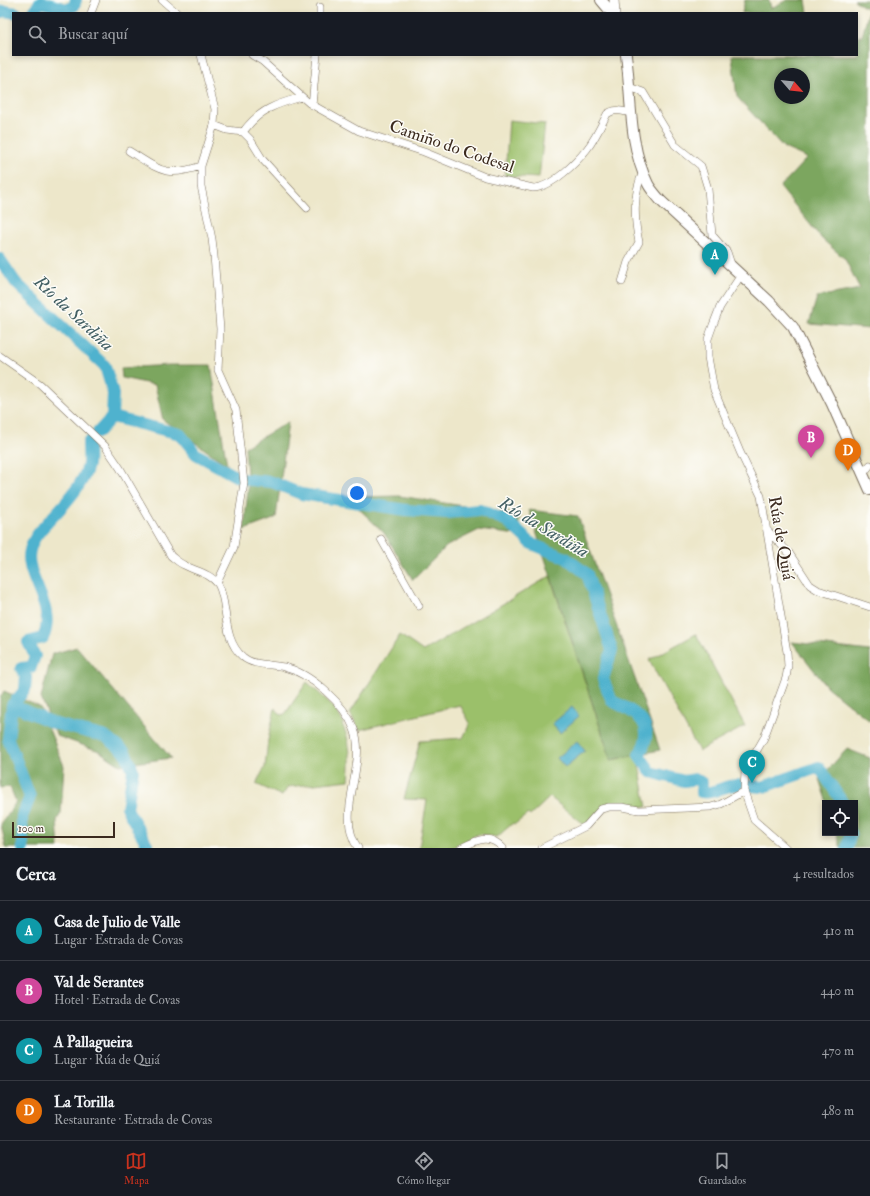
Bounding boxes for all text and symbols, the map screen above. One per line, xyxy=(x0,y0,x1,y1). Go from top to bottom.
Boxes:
search box xyxy=(12,12,858,56)
icon: search xyxy=(26,23,48,45)
text: Buscar aquí xyxy=(58,25,127,44)
north arrow xyxy=(774,68,810,104)
street label: Camiño do Codesal xyxy=(386,115,518,178)
pin: A xyxy=(702,242,728,275)
water label: Río da Sardiña xyxy=(28,270,118,356)
pin: B xyxy=(798,425,824,458)
pin: D xyxy=(835,438,861,471)
your location xyxy=(347,483,367,503)
water label: Río da Sardiña xyxy=(494,491,593,563)
street label: Rúa de Quiá xyxy=(764,494,799,583)
pin: C xyxy=(739,750,765,783)
map controls xyxy=(822,800,858,836)
button: locate xyxy=(822,800,858,836)
scale bar xyxy=(12,820,115,839)
text: 100 m xyxy=(18,822,44,835)
text: Cerca xyxy=(16,864,56,885)
text: 4 resultados xyxy=(793,866,854,882)
text: Casa de Julio de Valle xyxy=(54,913,180,932)
text: A xyxy=(25,923,33,939)
text: 410 m xyxy=(823,923,854,939)
text: Lugar · Estrada de Covas xyxy=(54,932,183,948)
text: Val de Serantes xyxy=(54,973,144,992)
text: B xyxy=(25,983,33,999)
text: 440 m xyxy=(820,983,854,999)
text: Hotel · Estrada de Covas xyxy=(54,992,180,1008)
text: A Pallagueira xyxy=(54,1033,132,1052)
text: C xyxy=(24,1043,34,1059)
text: 470 m xyxy=(822,1043,854,1059)
text: Lugar · Rúa de Quiá xyxy=(54,1052,160,1068)
text: La Torilla xyxy=(54,1093,114,1112)
text: D xyxy=(24,1103,34,1119)
text: 480 m xyxy=(821,1103,854,1119)
text: Restaurante · Estrada de Covas xyxy=(54,1112,212,1128)
tab: Mapa xyxy=(124,1150,149,1187)
tab: Cómo llegar xyxy=(397,1150,450,1187)
tab: Guardados xyxy=(698,1150,746,1187)

